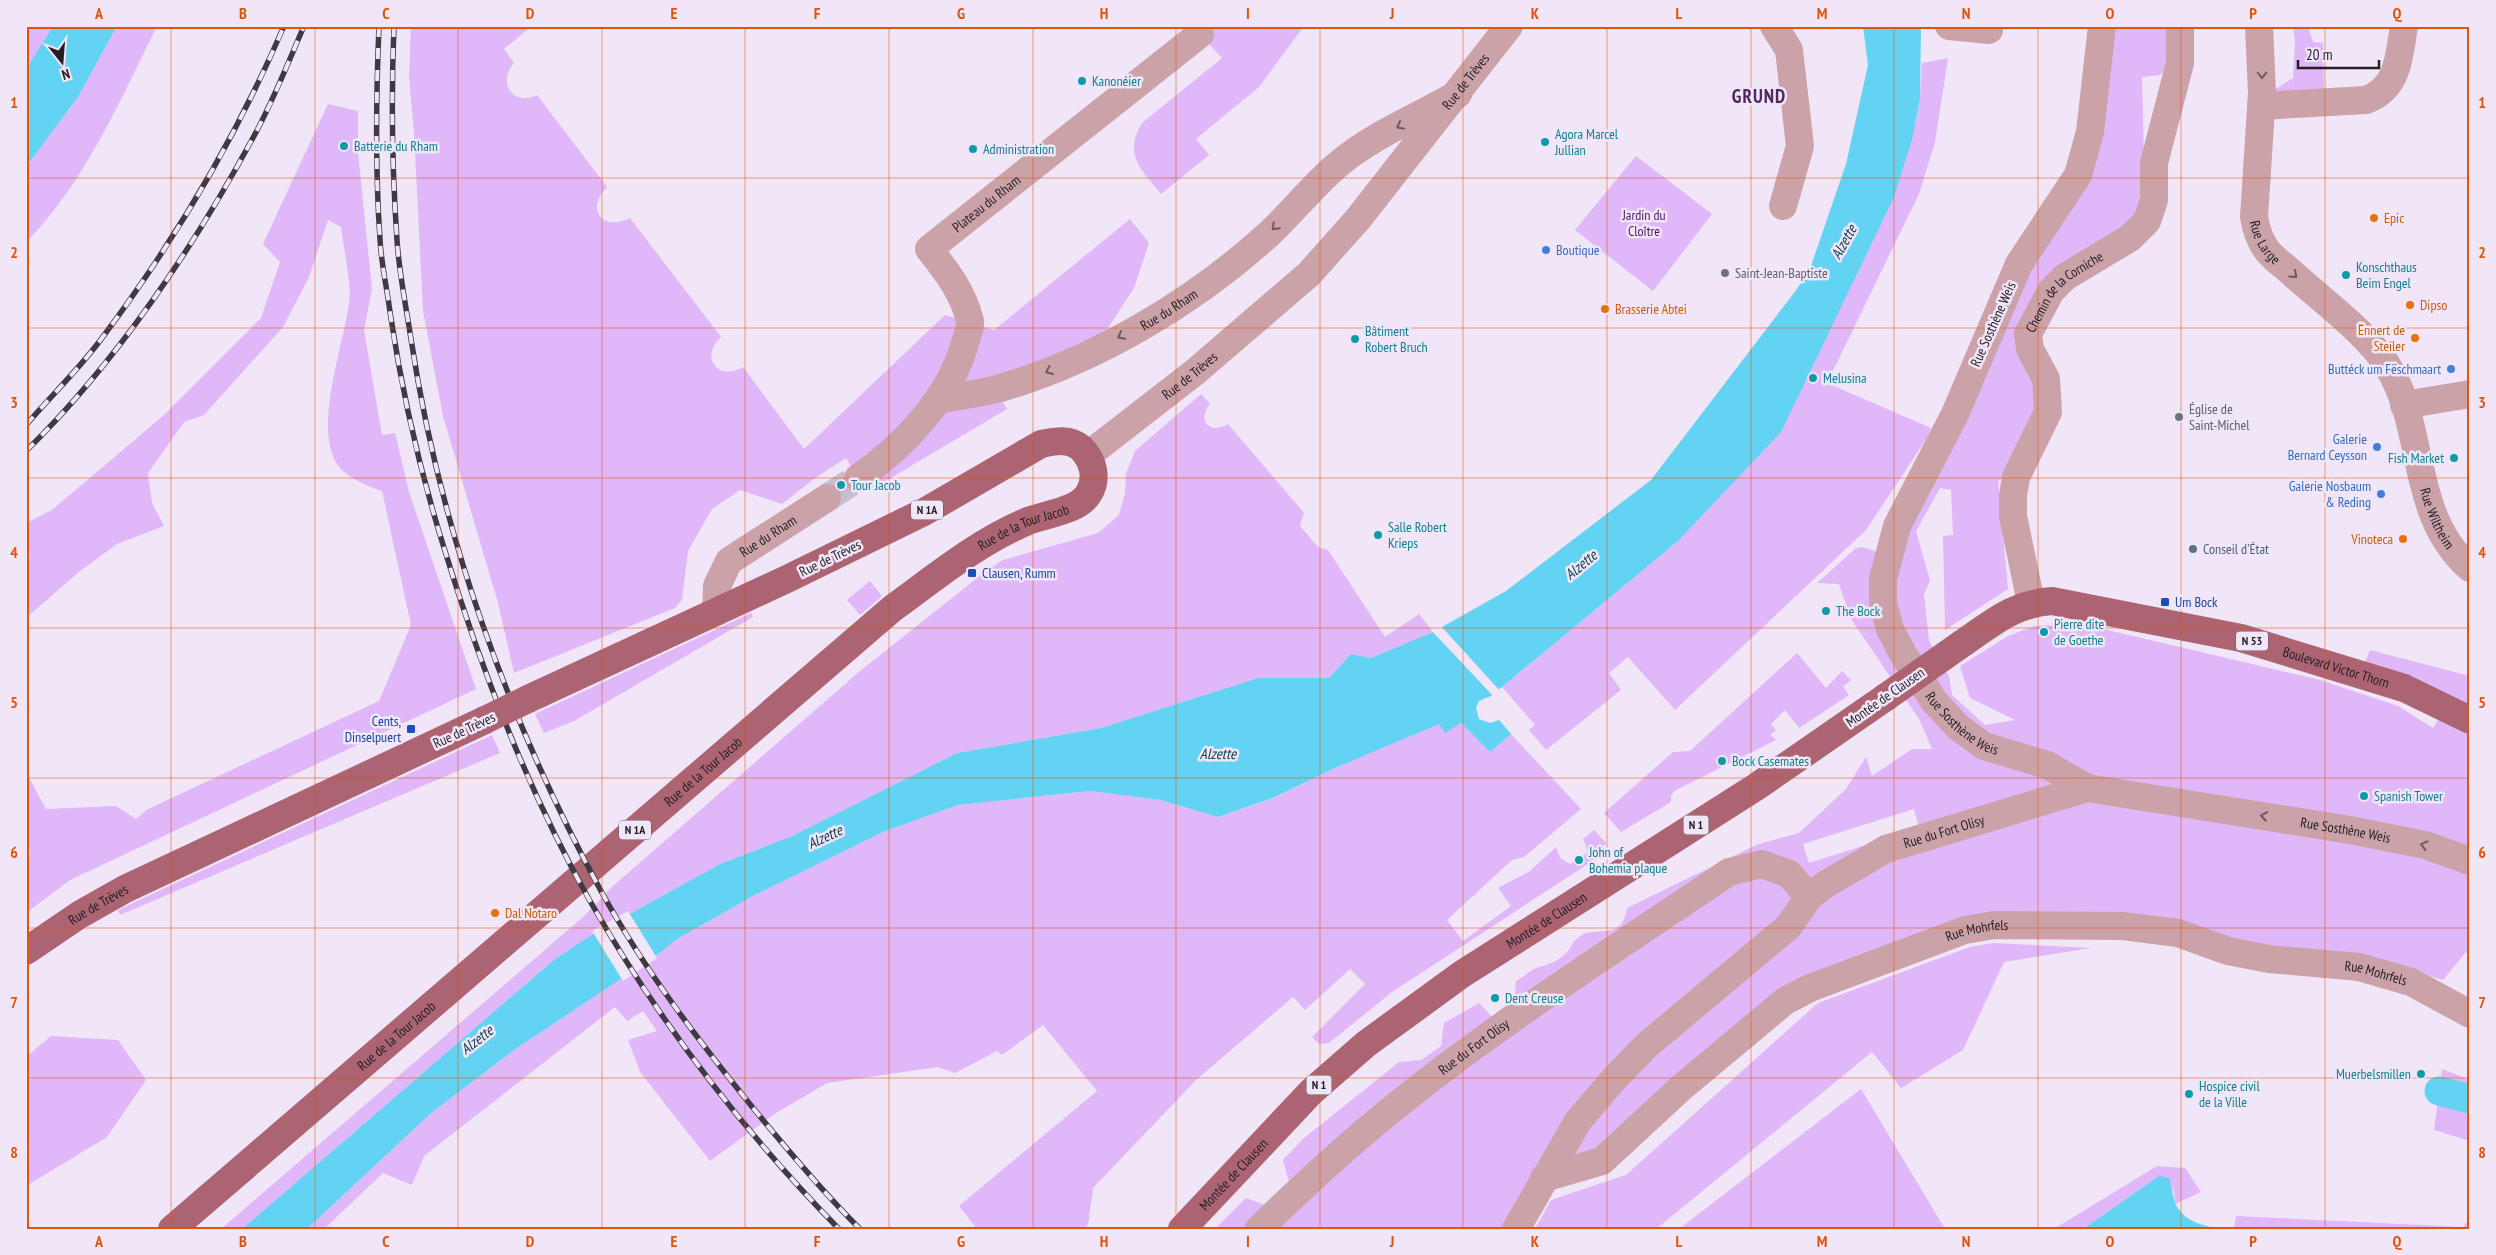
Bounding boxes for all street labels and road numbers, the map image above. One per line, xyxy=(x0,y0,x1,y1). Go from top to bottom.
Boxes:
street label: Rue de Trèves xyxy=(1438,50,1493,113)
street label: Plateau du Rham xyxy=(949,171,1024,236)
street label: Rue Large xyxy=(2246,219,2284,268)
street label: Chemin de la Corniche xyxy=(2021,247,2107,336)
street label: Rue Sosthène Weis xyxy=(1966,278,2020,369)
street label: Rue du Rham xyxy=(1137,285,1201,334)
street label: Rue de Trèves xyxy=(1158,348,1221,403)
street label: Rue Wiltheim xyxy=(2416,486,2459,552)
road number: N 1A xyxy=(911,500,943,520)
street label: Rue de la Tour Jacob xyxy=(974,500,1071,554)
street label: Rue du Rham xyxy=(736,511,800,561)
street label: Rue de Trèves xyxy=(796,535,864,581)
road number: N 53 xyxy=(2236,631,2268,650)
street label: Boulevard Victor Thorn xyxy=(2281,642,2392,692)
street label: Montée de Clausen xyxy=(1842,663,1928,731)
street label: Rue Sosthène Weis xyxy=(1921,688,2001,759)
street label: Rue de Trèves xyxy=(430,708,498,752)
street label: Rue de la Tour Jacob xyxy=(660,733,746,810)
street label: Rue du Fort Olisy xyxy=(1901,810,1987,852)
street label: Rue Sosthène Weis xyxy=(2299,813,2393,847)
road number: N 1 xyxy=(1684,816,1708,834)
road number: N 1A xyxy=(619,820,651,840)
street label: Rue de Trèves xyxy=(65,880,132,929)
street label: Montée de Clausen xyxy=(1503,888,1590,953)
street label: Rue Mohrfels xyxy=(1943,916,2009,946)
street label: Rue Mohrfels xyxy=(2344,957,2409,989)
street label: Rue de la Tour Jacob xyxy=(353,997,439,1074)
street label: Rue du Fort Olisy xyxy=(1435,1014,1513,1079)
road number: N 1 xyxy=(1306,1076,1332,1094)
street label: Montée de Clausen xyxy=(1195,1135,1272,1214)

